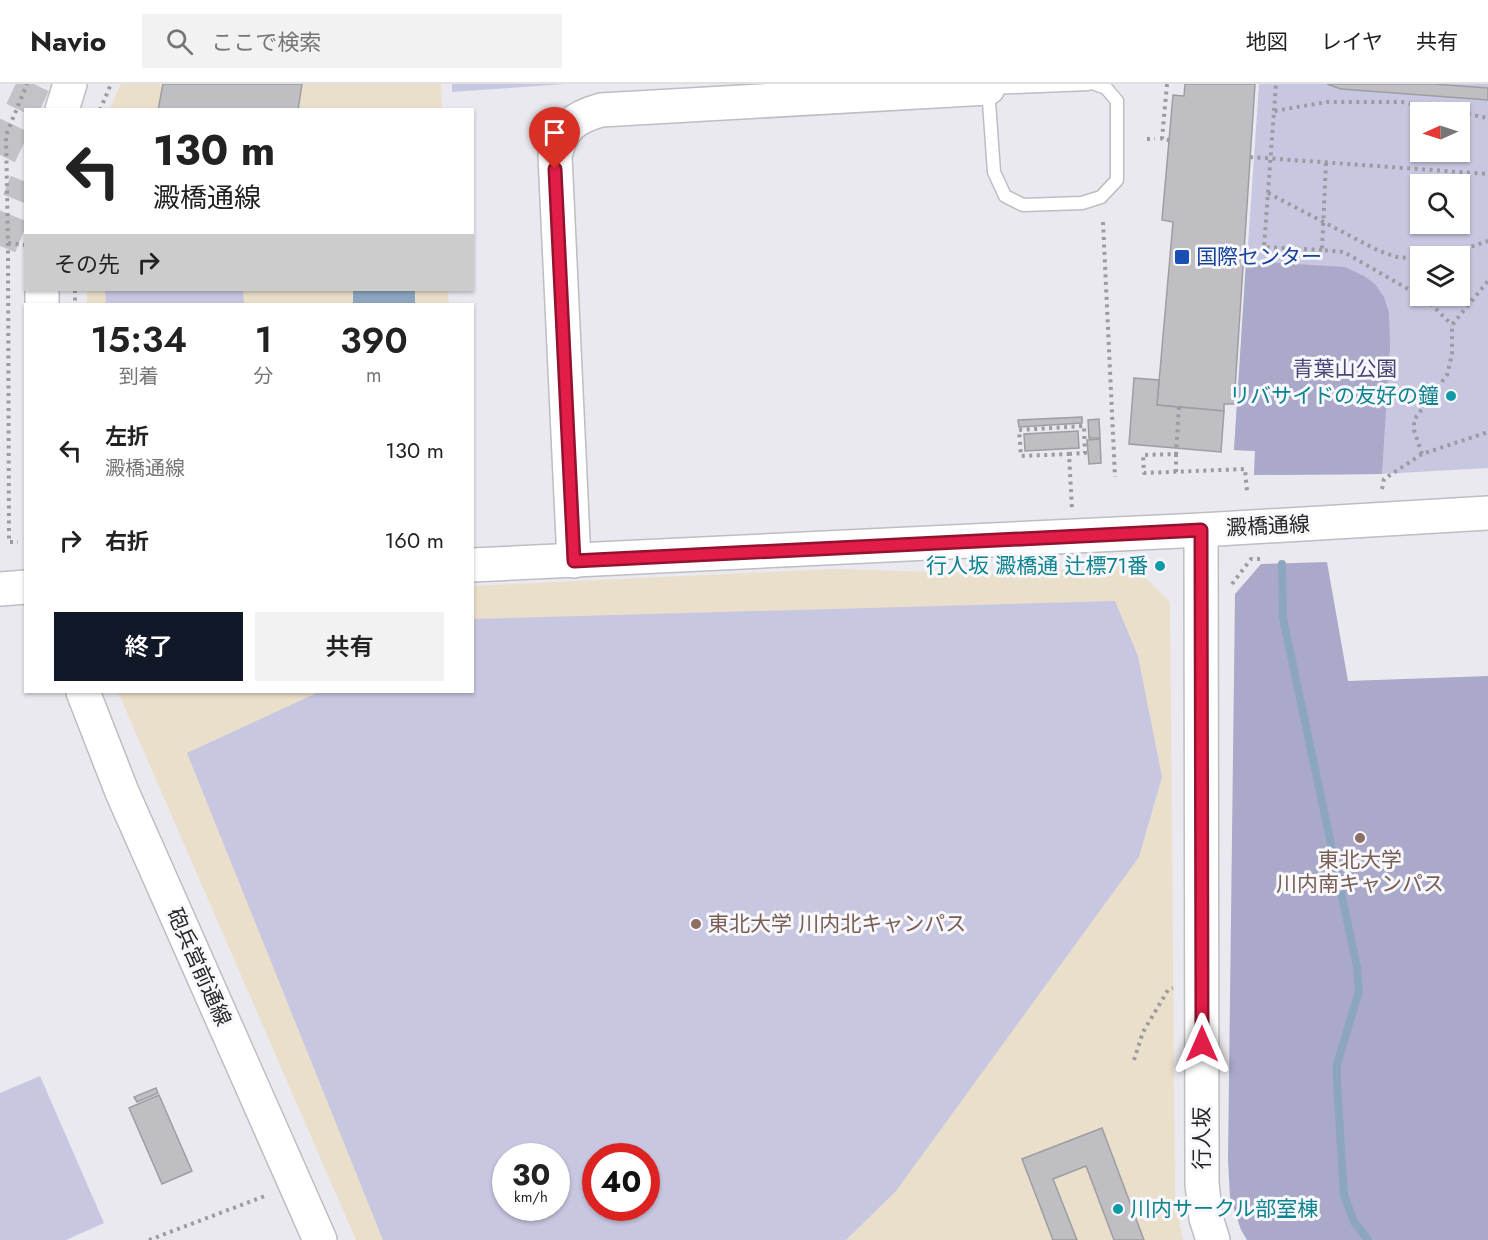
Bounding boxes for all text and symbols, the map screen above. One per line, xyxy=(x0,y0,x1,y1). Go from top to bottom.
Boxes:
search box xyxy=(142,14,562,68)
text: Navio xyxy=(30,21,106,62)
icon: search xyxy=(163,25,196,58)
text: ここで検索 xyxy=(211,26,321,58)
text: 地図 xyxy=(1246,27,1288,57)
text: レイヤ xyxy=(1321,27,1383,57)
text: 共有 xyxy=(1416,27,1458,57)
north arrow xyxy=(1410,102,1470,162)
map controls xyxy=(1410,102,1470,306)
pin xyxy=(529,107,580,169)
icon: arrive xyxy=(538,116,571,149)
text: 130 m xyxy=(153,120,275,181)
icon: left xyxy=(54,132,132,210)
button: search xyxy=(1410,174,1470,234)
text: 澱橋通線 xyxy=(153,178,261,217)
place label: 国際センター xyxy=(1196,242,1322,272)
icon: right xyxy=(132,246,165,279)
button: layers xyxy=(1410,246,1470,306)
text: その先 xyxy=(54,248,120,280)
marker: 国際センター xyxy=(1173,248,1191,266)
text: 15:34 xyxy=(90,313,187,365)
text: 1 xyxy=(255,313,272,365)
text: 390 xyxy=(340,314,408,366)
park label: 青葉山公園 xyxy=(1293,354,1398,384)
text: m xyxy=(366,361,382,390)
text: 到着 xyxy=(119,362,159,391)
text: 分 xyxy=(253,362,273,391)
place label: リバサイドの友好の鐘 xyxy=(1229,381,1439,411)
marker: リバサイドの友好の鐘 xyxy=(1444,389,1458,403)
text: 左折 xyxy=(105,420,149,452)
icon: left xyxy=(54,434,87,467)
text: 130 m xyxy=(385,434,444,466)
text: 澱橋通線 xyxy=(105,454,185,483)
street label: 澱橋通線 xyxy=(1225,509,1311,543)
icon: right xyxy=(54,524,87,557)
text: 160 m xyxy=(384,524,444,556)
text: 右折 xyxy=(105,525,149,557)
place label: 行人坂 澱橋通 辻標71番 xyxy=(926,551,1148,581)
marker: 行人坂 澱橋通 辻標71番 xyxy=(1153,559,1167,573)
button: 終了 xyxy=(54,612,243,681)
button: 共有 xyxy=(255,612,444,681)
marker: 東北大学 川内南キャンパス xyxy=(1353,831,1367,845)
place label: 東北大学 川内南キャンパス xyxy=(1276,845,1444,899)
street label: 砲兵営前通線 xyxy=(160,903,238,1031)
place label: 東北大学 川内北キャンパス xyxy=(708,909,966,939)
marker: 東北大学 川内北キャンパス xyxy=(689,917,703,931)
position arrow xyxy=(1170,1012,1234,1076)
street label: 行人坂 xyxy=(1187,1107,1217,1170)
speed limit sign: 40 xyxy=(582,1143,660,1221)
text: 30 xyxy=(512,1153,550,1196)
text: km/h xyxy=(514,1186,548,1208)
place label: 川内サークル部室棟 xyxy=(1130,1194,1318,1224)
marker: 川内サークル部室棟 xyxy=(1111,1202,1125,1216)

